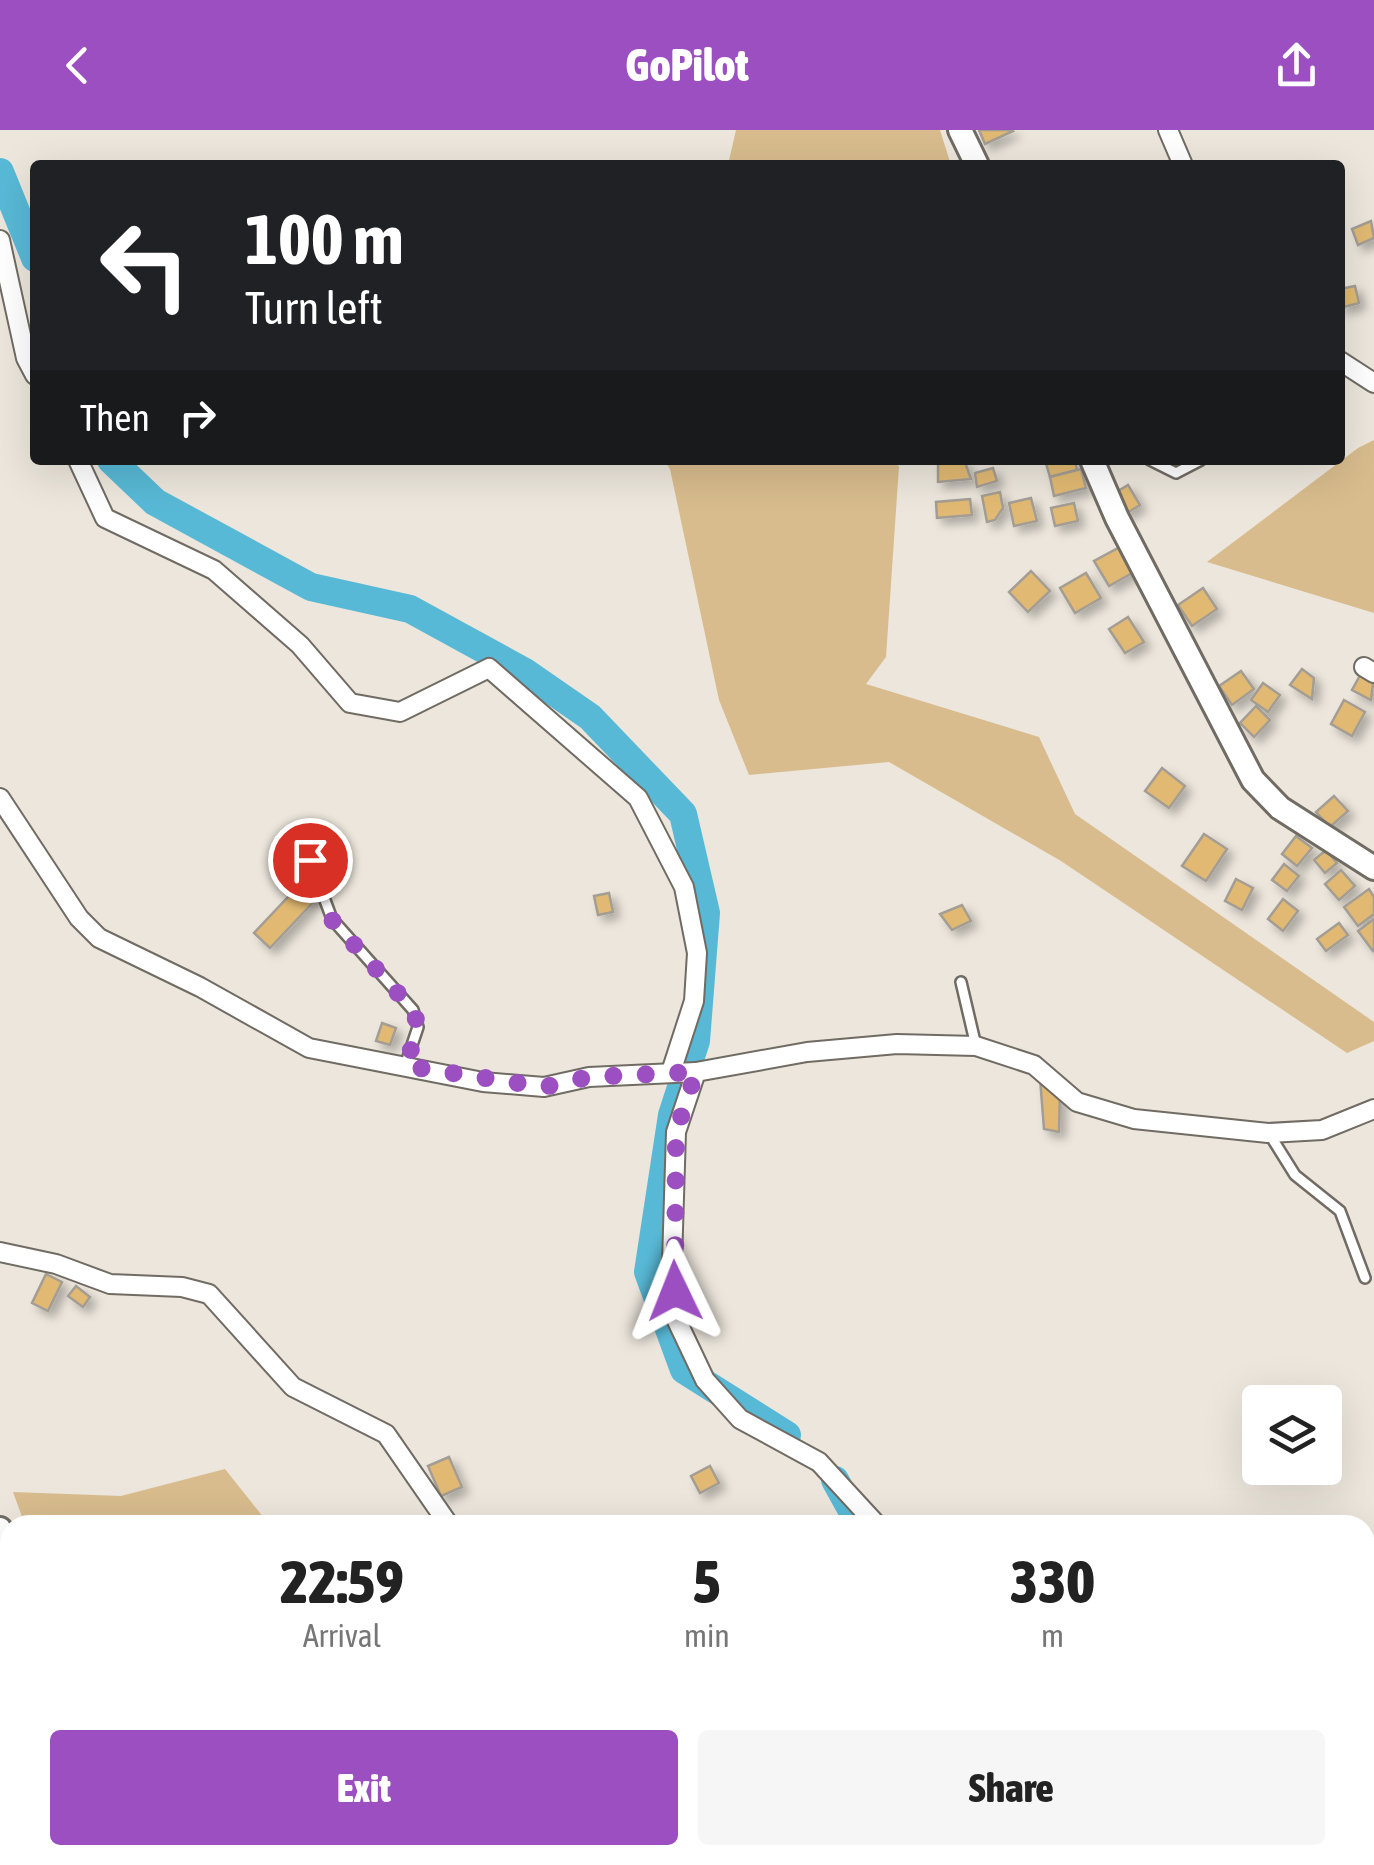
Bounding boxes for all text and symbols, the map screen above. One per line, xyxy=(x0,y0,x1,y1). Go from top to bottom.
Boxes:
icon: back xyxy=(50,38,105,93)
icon: share xyxy=(1269,38,1324,93)
text: GoPilot xyxy=(626,39,748,91)
text: 100 m xyxy=(245,199,404,279)
icon: left xyxy=(80,200,210,330)
text: Turn left xyxy=(245,282,383,334)
icon: right xyxy=(170,390,225,445)
text: Then xyxy=(80,396,150,439)
pin xyxy=(268,818,353,903)
icon: arrive xyxy=(283,833,338,888)
position arrow xyxy=(623,1239,727,1343)
map controls xyxy=(1242,1385,1342,1485)
button: layers xyxy=(1242,1385,1342,1485)
text: 22:59 xyxy=(280,1547,404,1616)
text: 5 xyxy=(693,1547,721,1616)
text: 330 xyxy=(1010,1547,1095,1616)
text: Arrival xyxy=(303,1617,381,1654)
text: min xyxy=(684,1617,730,1654)
text: m xyxy=(1041,1617,1064,1654)
button: Exit xyxy=(50,1730,678,1845)
button: Share xyxy=(698,1730,1325,1845)

